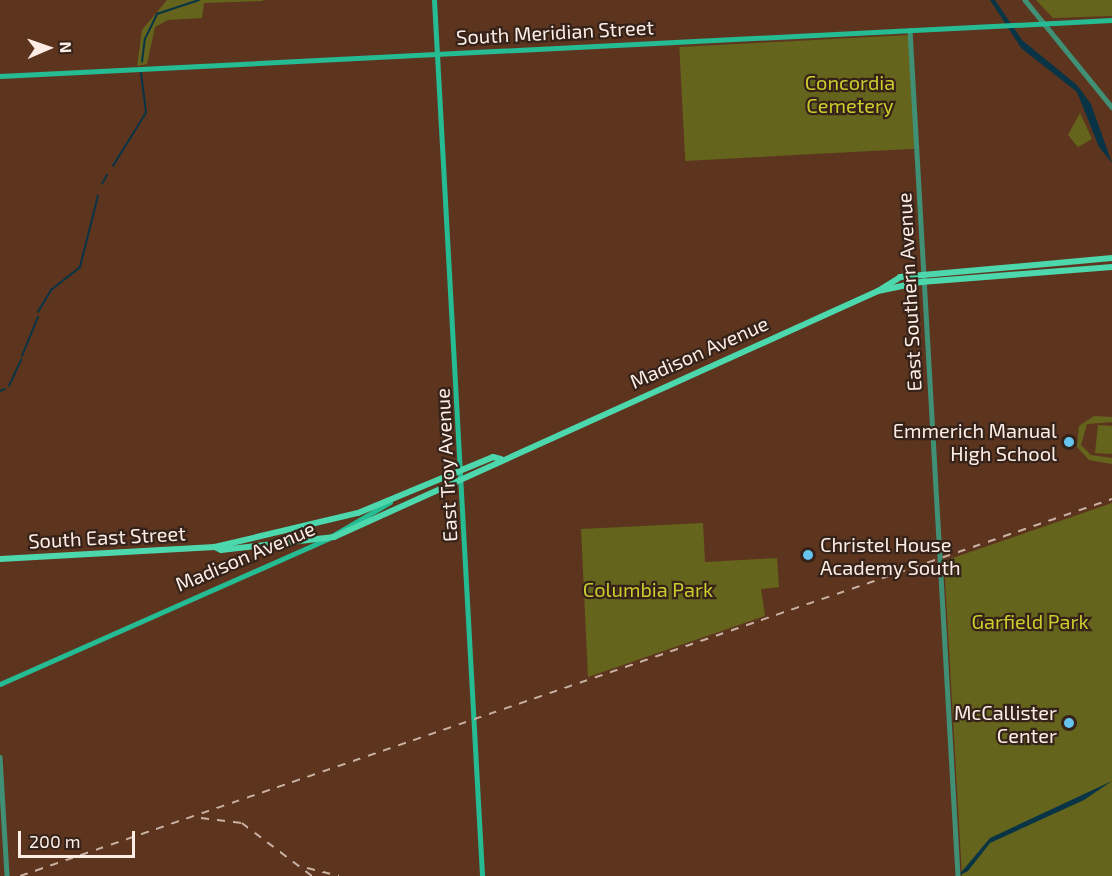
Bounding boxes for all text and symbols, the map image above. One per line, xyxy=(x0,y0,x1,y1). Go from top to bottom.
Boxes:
street label: South Meridian Street xyxy=(456,15,654,49)
north arrow xyxy=(18,18,78,78)
text: N xyxy=(57,41,76,53)
park label: Concordia Cemetery xyxy=(805,71,895,118)
street label: East Southern Avenue xyxy=(892,192,926,392)
street label: Madison Avenue xyxy=(626,311,772,393)
street label: East Troy Avenue xyxy=(430,387,462,543)
place label: Emmerich Manual High School xyxy=(893,418,1057,465)
marker: Emmerich Manual High School xyxy=(1062,435,1076,449)
street label: Madison Avenue xyxy=(171,516,319,596)
street label: South East Street xyxy=(28,521,186,553)
place label: Christel House Academy South xyxy=(820,532,961,579)
marker: Christel House Academy South xyxy=(801,548,815,562)
park label: Columbia Park xyxy=(583,577,713,601)
park label: Garfield Park xyxy=(971,609,1089,633)
place label: McCallister Center xyxy=(954,700,1057,747)
marker: McCallister Center xyxy=(1062,716,1076,730)
scale bar xyxy=(21,819,138,857)
text: 200 m xyxy=(29,830,81,852)

